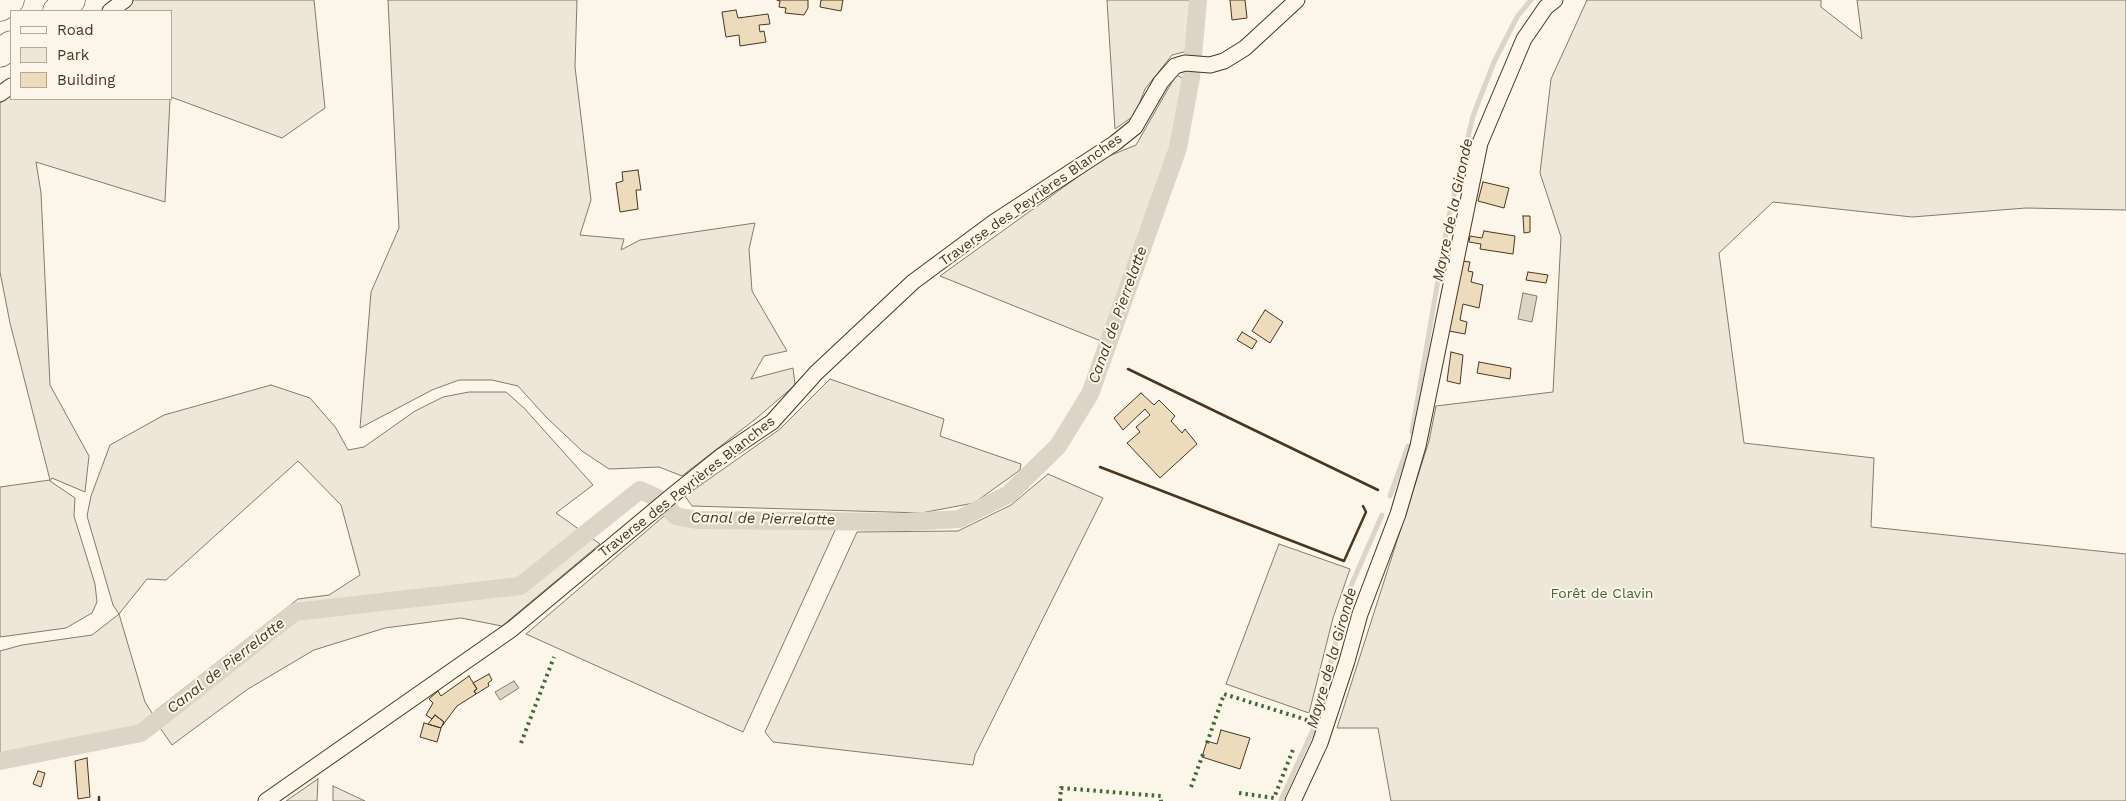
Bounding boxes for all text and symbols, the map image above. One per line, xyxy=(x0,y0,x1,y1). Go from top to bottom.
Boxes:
legend xyxy=(10,10,172,100)
text: Road xyxy=(57,21,94,39)
text: Park xyxy=(57,46,89,64)
text: Building xyxy=(57,71,115,89)
street label: Traverse des Peyrières Blanches xyxy=(936,130,1126,270)
water label: Mayre de la Gironde xyxy=(1429,137,1477,283)
water label: Canal de Pierrelatte xyxy=(1085,244,1151,386)
street label: Traverse des Peyrières Blanches xyxy=(595,413,779,561)
water label: Canal de Pierrelatte xyxy=(691,509,835,529)
water label: Mayre de la Gironde xyxy=(1303,586,1361,730)
park label: Forêt de Clavin xyxy=(1550,586,1654,602)
water label: Canal de Pierrelatte xyxy=(163,614,289,718)

